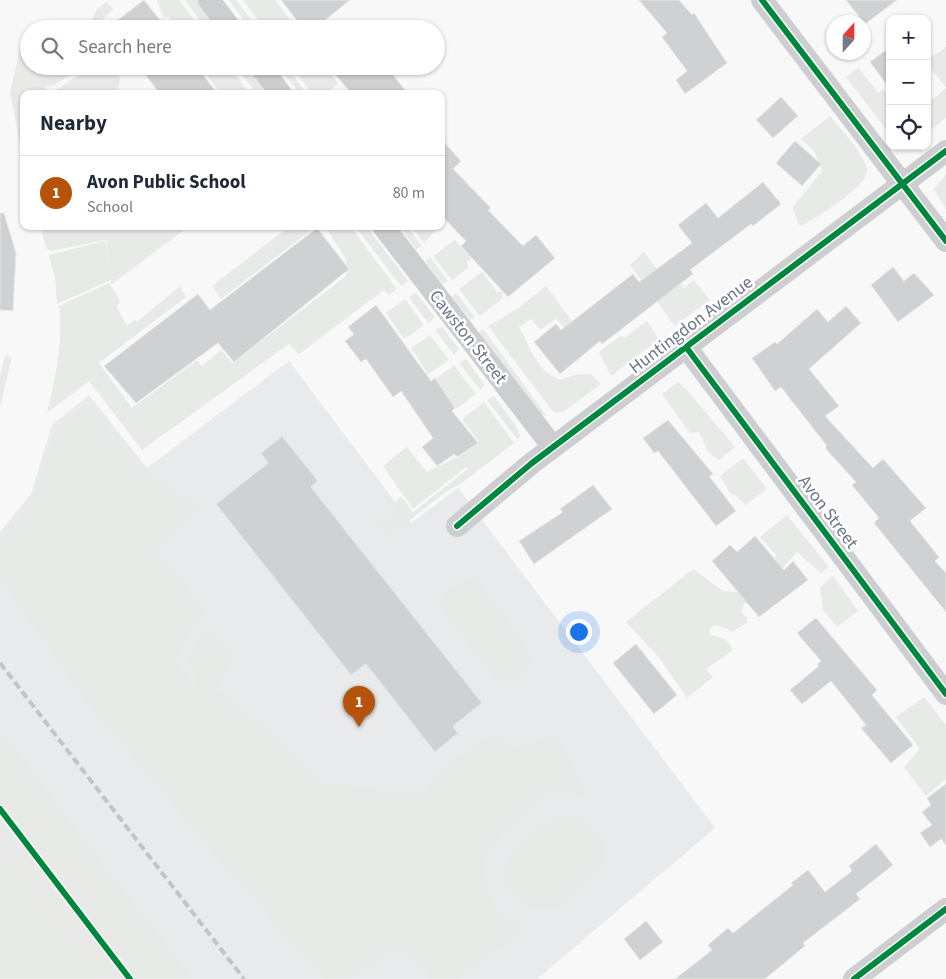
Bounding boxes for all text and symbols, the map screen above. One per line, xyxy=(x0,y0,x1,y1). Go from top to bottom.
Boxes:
north arrow xyxy=(826,15,871,60)
map controls xyxy=(886,15,931,150)
button: + xyxy=(886,15,931,60)
search box xyxy=(20,20,445,75)
icon: search xyxy=(38,34,66,62)
text: Search here xyxy=(78,34,172,61)
button: − xyxy=(886,60,931,105)
button: locate xyxy=(886,105,931,150)
text: Nearby xyxy=(40,108,107,138)
text: Avon Public School xyxy=(87,169,246,196)
text: 1 xyxy=(52,182,60,204)
text: 80 m xyxy=(393,182,425,204)
text: School xyxy=(87,196,133,218)
street label: Huntingdon Avenue xyxy=(624,270,758,380)
street label: Cawston Street xyxy=(423,285,513,389)
street label: Avon Street xyxy=(792,470,864,554)
your location xyxy=(566,619,592,645)
pin: 1 xyxy=(343,686,375,727)

